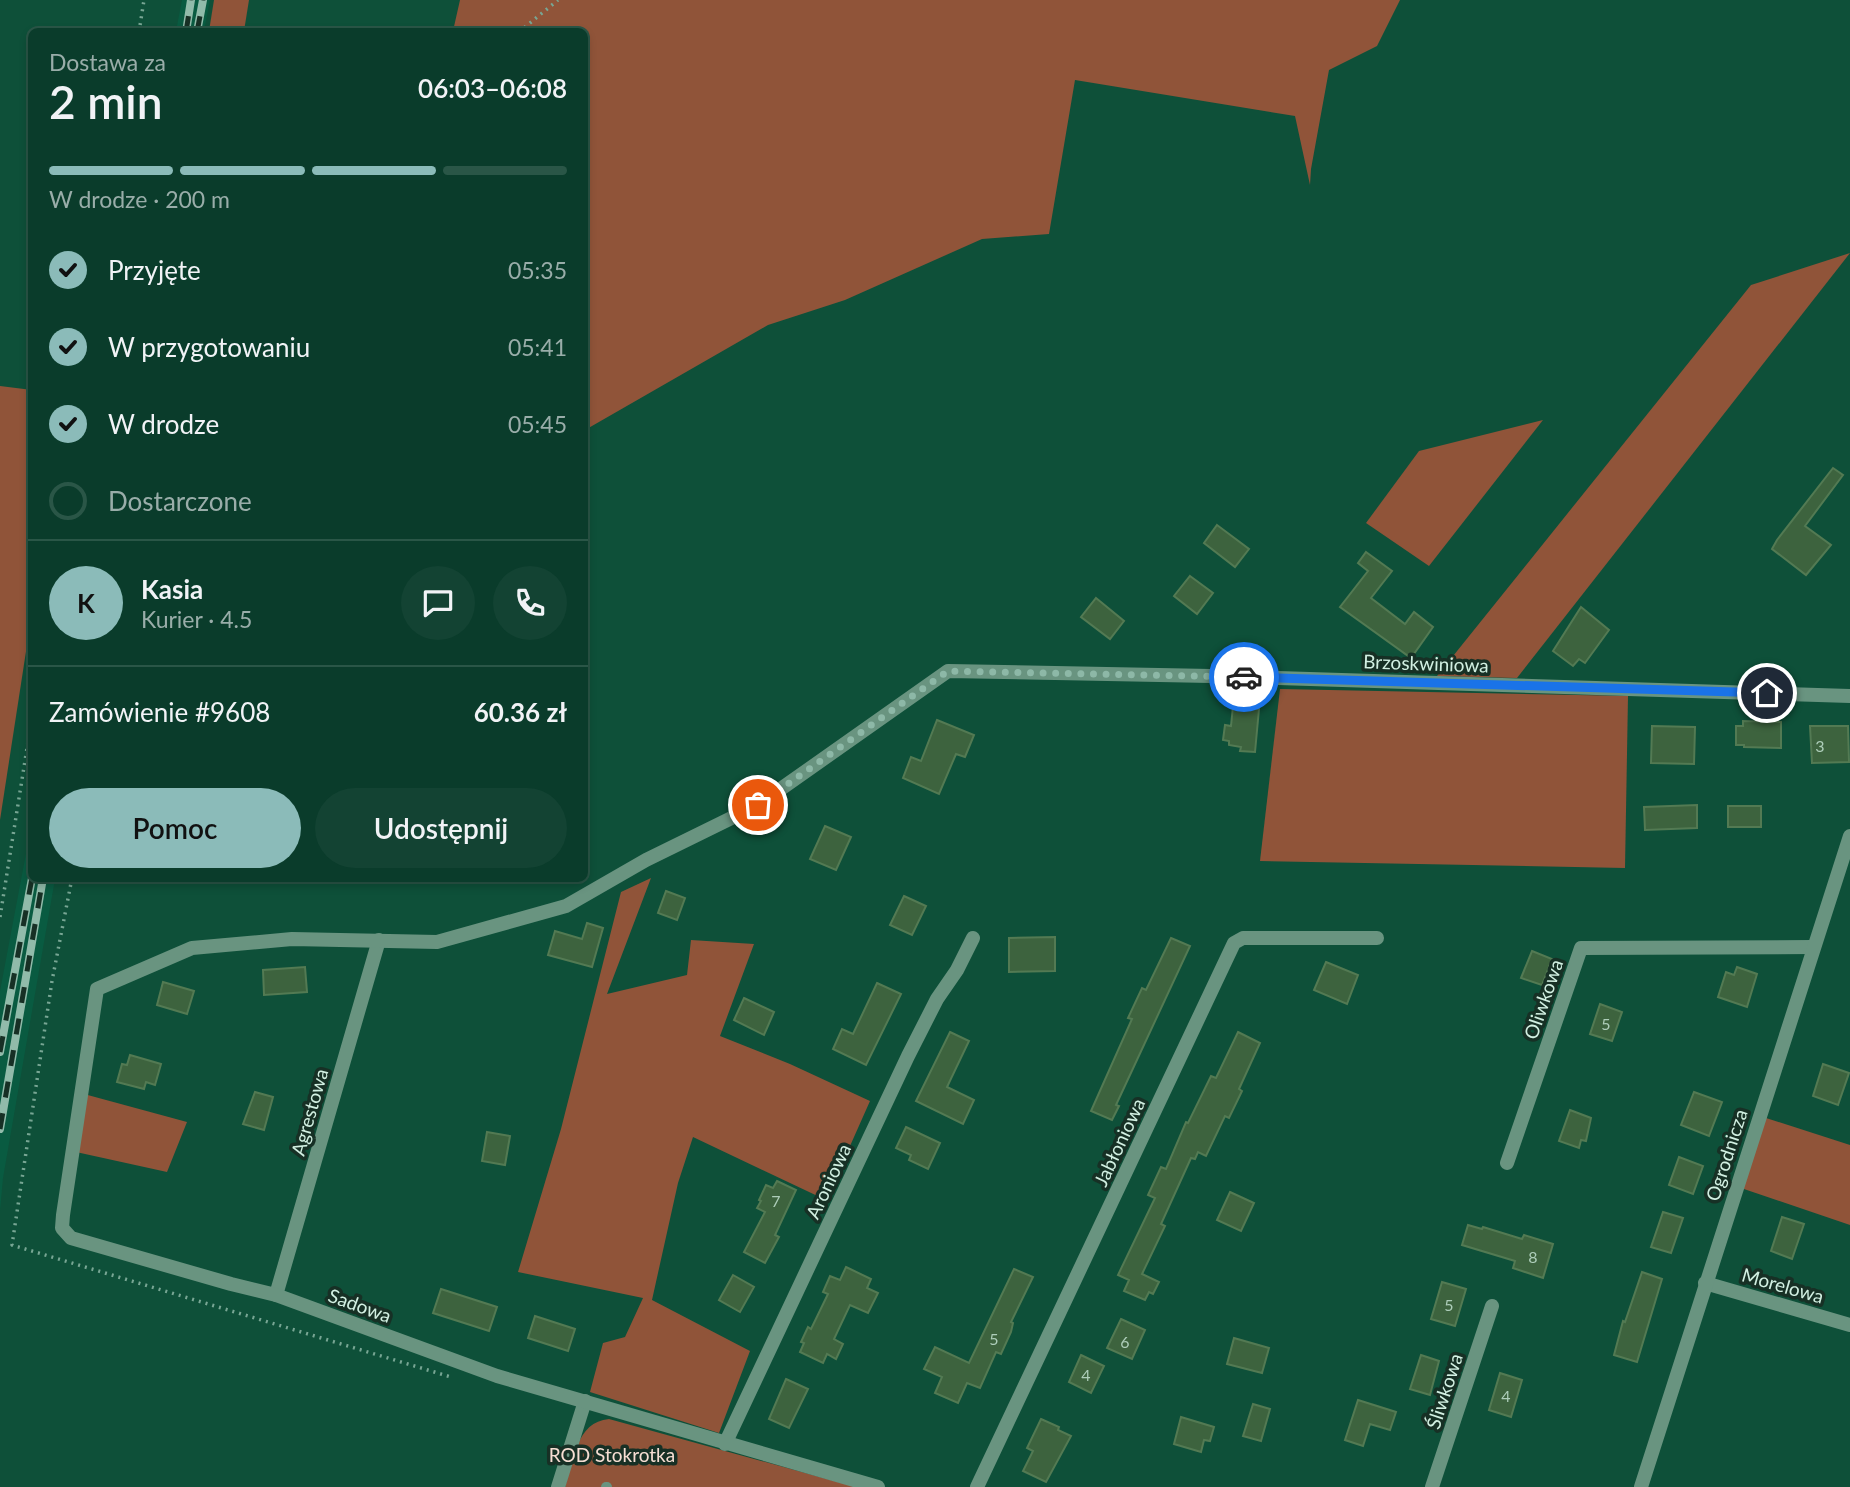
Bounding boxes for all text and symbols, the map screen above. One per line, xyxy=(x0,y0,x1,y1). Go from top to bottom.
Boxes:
text: Dostawa za xyxy=(49,48,166,76)
text: 06:03–06:08 xyxy=(418,72,567,104)
text: 2 min xyxy=(49,74,163,129)
text: W drodze · 200 m xyxy=(49,185,230,213)
icon: check xyxy=(49,251,87,289)
text: Przyjęte xyxy=(108,254,201,286)
text: 05:35 xyxy=(508,256,567,284)
icon: check xyxy=(49,328,87,366)
text: W przygotowaniu xyxy=(108,331,310,363)
text: 05:41 xyxy=(508,333,567,361)
icon: check xyxy=(49,405,87,443)
text: W drodze xyxy=(108,408,219,440)
text: 05:45 xyxy=(508,410,567,438)
text: Dostarczone xyxy=(108,485,252,517)
button: chat xyxy=(401,566,475,640)
button: phone xyxy=(493,566,567,640)
text: Kasia xyxy=(141,573,203,605)
text: K xyxy=(77,587,95,619)
text: Kurier · 4.5 xyxy=(141,605,252,633)
courier xyxy=(1209,642,1279,712)
street label: Brzoskwiniowa xyxy=(1363,649,1489,677)
icon: car xyxy=(1225,658,1263,696)
pin xyxy=(1737,663,1797,723)
icon: home xyxy=(1748,674,1786,712)
text: Zamówienie #9608 xyxy=(49,696,270,728)
text: 60.36 zł xyxy=(474,696,567,728)
house number: 3 xyxy=(1815,736,1825,755)
pin xyxy=(728,775,788,835)
icon: bag xyxy=(739,786,777,824)
button: Pomoc xyxy=(49,788,301,868)
button: Udostępnij xyxy=(315,788,567,868)
street label: Oliwkowa xyxy=(1519,956,1567,1042)
house number: 5 xyxy=(1601,1014,1611,1033)
street label: Agrestowa xyxy=(286,1066,332,1158)
street label: Jabłoniowa xyxy=(1089,1094,1149,1190)
street label: Ogrodnicza xyxy=(1700,1106,1752,1204)
street label: Aroniowa xyxy=(801,1140,855,1222)
house number: 7 xyxy=(771,1191,781,1210)
house number: 8 xyxy=(1528,1247,1538,1266)
street label: Morelowa xyxy=(1739,1262,1827,1308)
street label: Sadowa xyxy=(325,1283,395,1327)
house number: 5 xyxy=(1444,1295,1454,1314)
house number: 5 xyxy=(989,1329,999,1348)
house number: 6 xyxy=(1120,1332,1130,1351)
street label: Śliwkowa xyxy=(1421,1350,1467,1432)
house number: 4 xyxy=(1081,1365,1091,1384)
house number: 4 xyxy=(1501,1386,1511,1405)
park label: ROD Stokrotka xyxy=(549,1443,675,1466)

